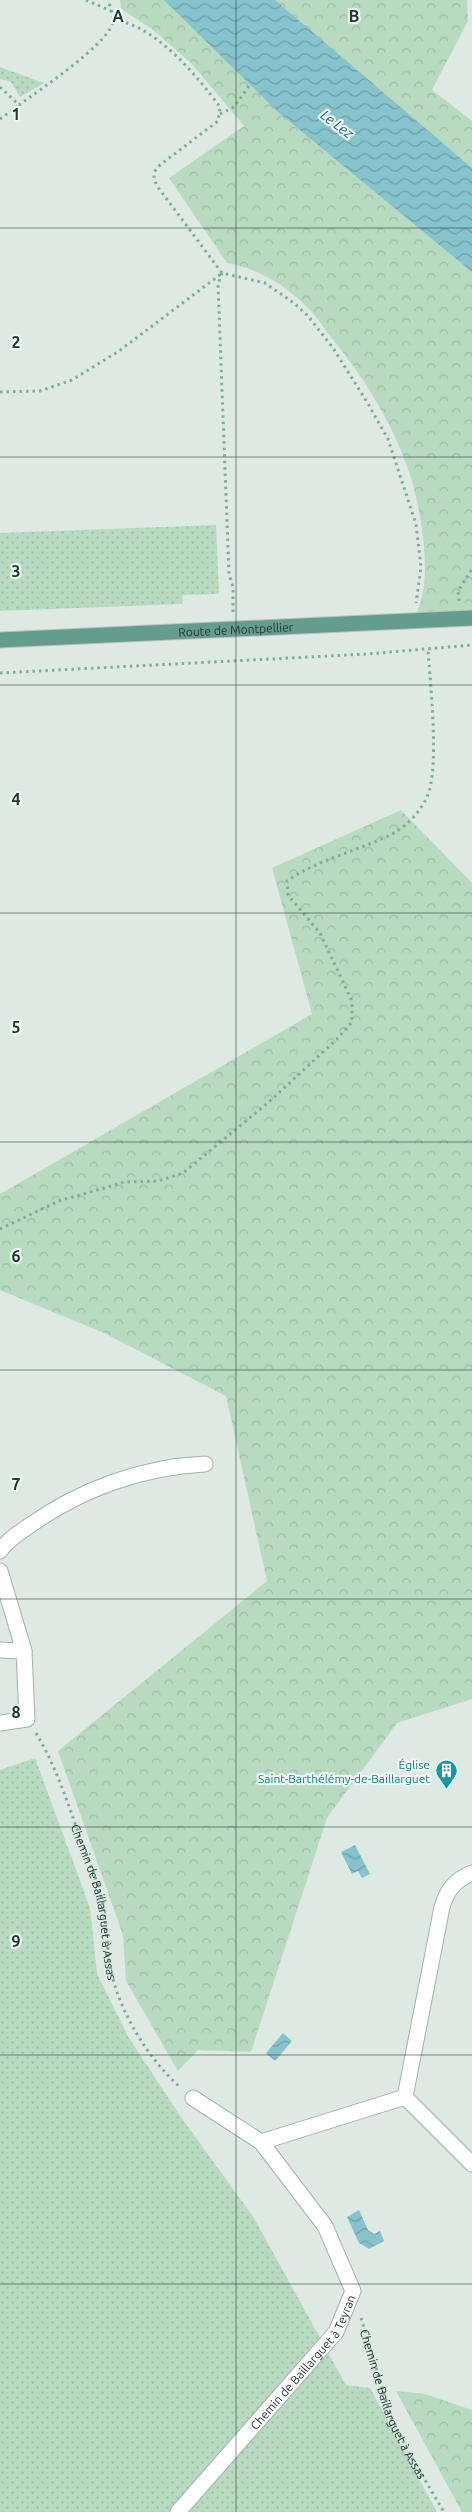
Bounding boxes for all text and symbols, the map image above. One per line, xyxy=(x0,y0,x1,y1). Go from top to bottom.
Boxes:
text: A xyxy=(112,7,124,25)
text: B xyxy=(349,7,359,25)
text: 1 xyxy=(11,105,21,123)
water label: Le Lez xyxy=(318,107,357,142)
text: 2 xyxy=(11,333,21,351)
text: 3 xyxy=(11,562,21,580)
street label: Route de Montpellier xyxy=(178,620,294,638)
text: 4 xyxy=(11,790,21,808)
text: 5 xyxy=(11,1018,21,1036)
text: 6 xyxy=(11,1247,21,1265)
text: 7 xyxy=(11,1475,21,1493)
text: 8 xyxy=(11,1703,21,1721)
place label: Église Saint-Barthélémy-de-Baillarguet xyxy=(258,1758,430,1785)
building icon: Église Saint-Barthélémy-de-Baillarguet xyxy=(434,1759,458,1790)
street label: Chemin de Baillarguet à Assas xyxy=(69,1822,119,1981)
text: 9 xyxy=(11,1932,21,1950)
street label: Chemin de Baillarguet à Teyran xyxy=(247,2293,357,2432)
street label: Chemin de Baillarguet à Assas xyxy=(358,2327,429,2481)

